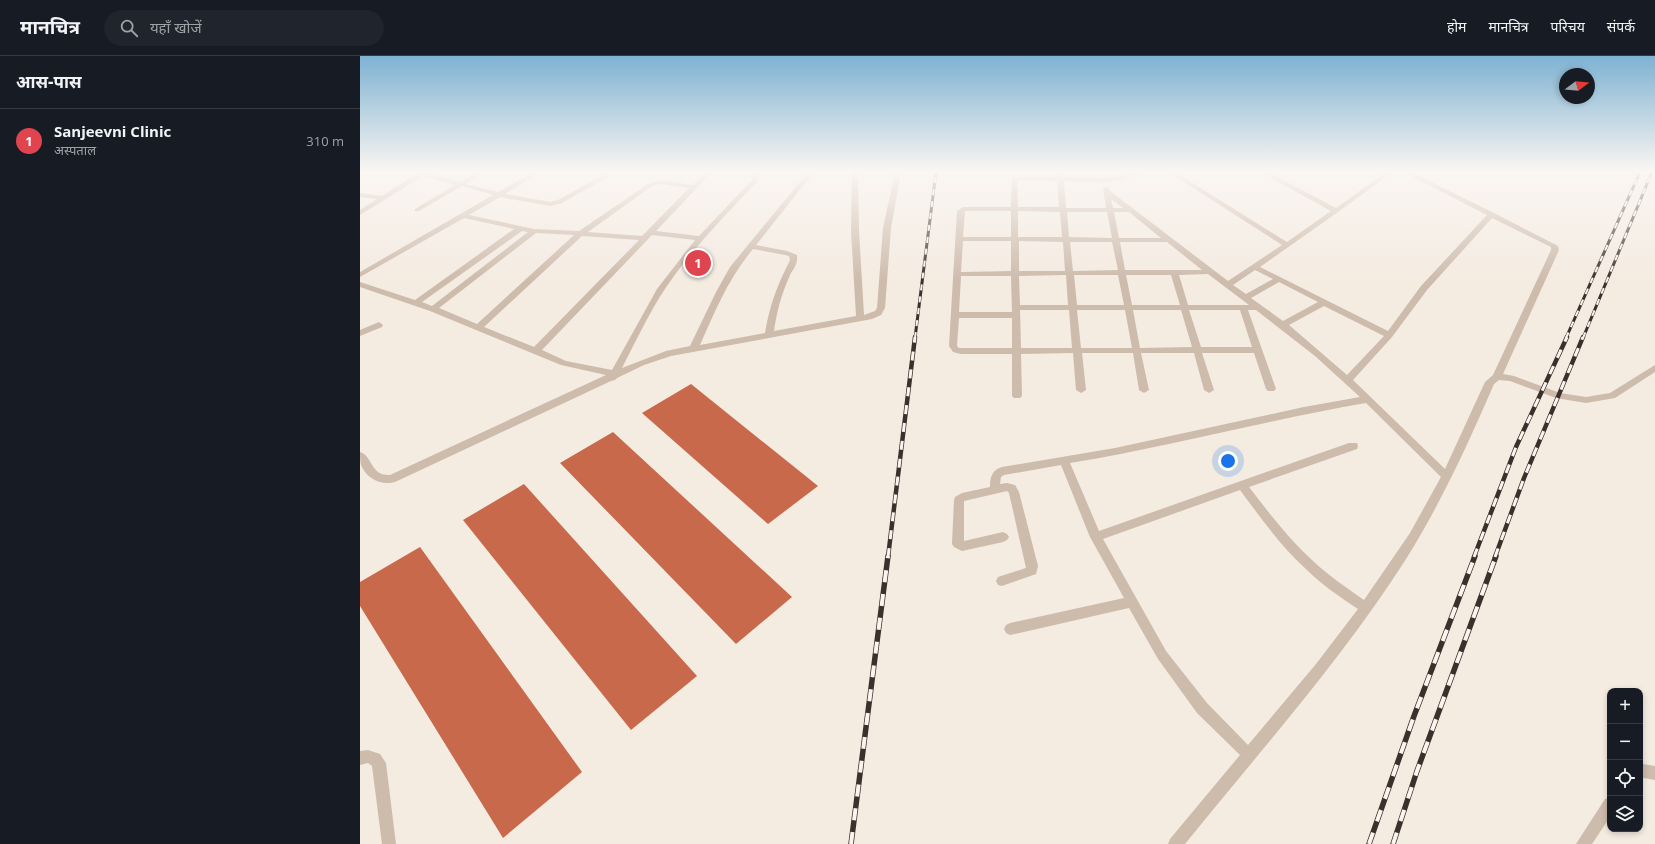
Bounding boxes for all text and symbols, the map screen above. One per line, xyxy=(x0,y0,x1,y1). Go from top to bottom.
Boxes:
search box xyxy=(104,10,384,46)
text: मानचित्र xyxy=(20,14,80,40)
icon: search xyxy=(118,17,140,39)
text: यहाँ खोजें xyxy=(150,17,202,37)
text: होम xyxy=(1447,17,1466,36)
text: मानचित्र xyxy=(1488,17,1529,36)
text: परिचय xyxy=(1551,17,1585,36)
text: संपर्क xyxy=(1607,17,1635,36)
north arrow xyxy=(1559,68,1595,104)
text: आस-पास xyxy=(16,70,82,93)
text: Sanjeevni Clinic xyxy=(54,121,171,141)
text: 1 xyxy=(25,132,33,150)
text: 310 m xyxy=(306,132,344,150)
text: अस्पताल xyxy=(54,141,96,159)
pin: 1 xyxy=(685,248,711,278)
your location xyxy=(1218,451,1238,471)
map controls xyxy=(1607,688,1643,832)
button: + xyxy=(1607,688,1643,724)
button: − xyxy=(1607,724,1643,760)
button: locate xyxy=(1607,760,1643,796)
button: layers xyxy=(1607,796,1643,832)

